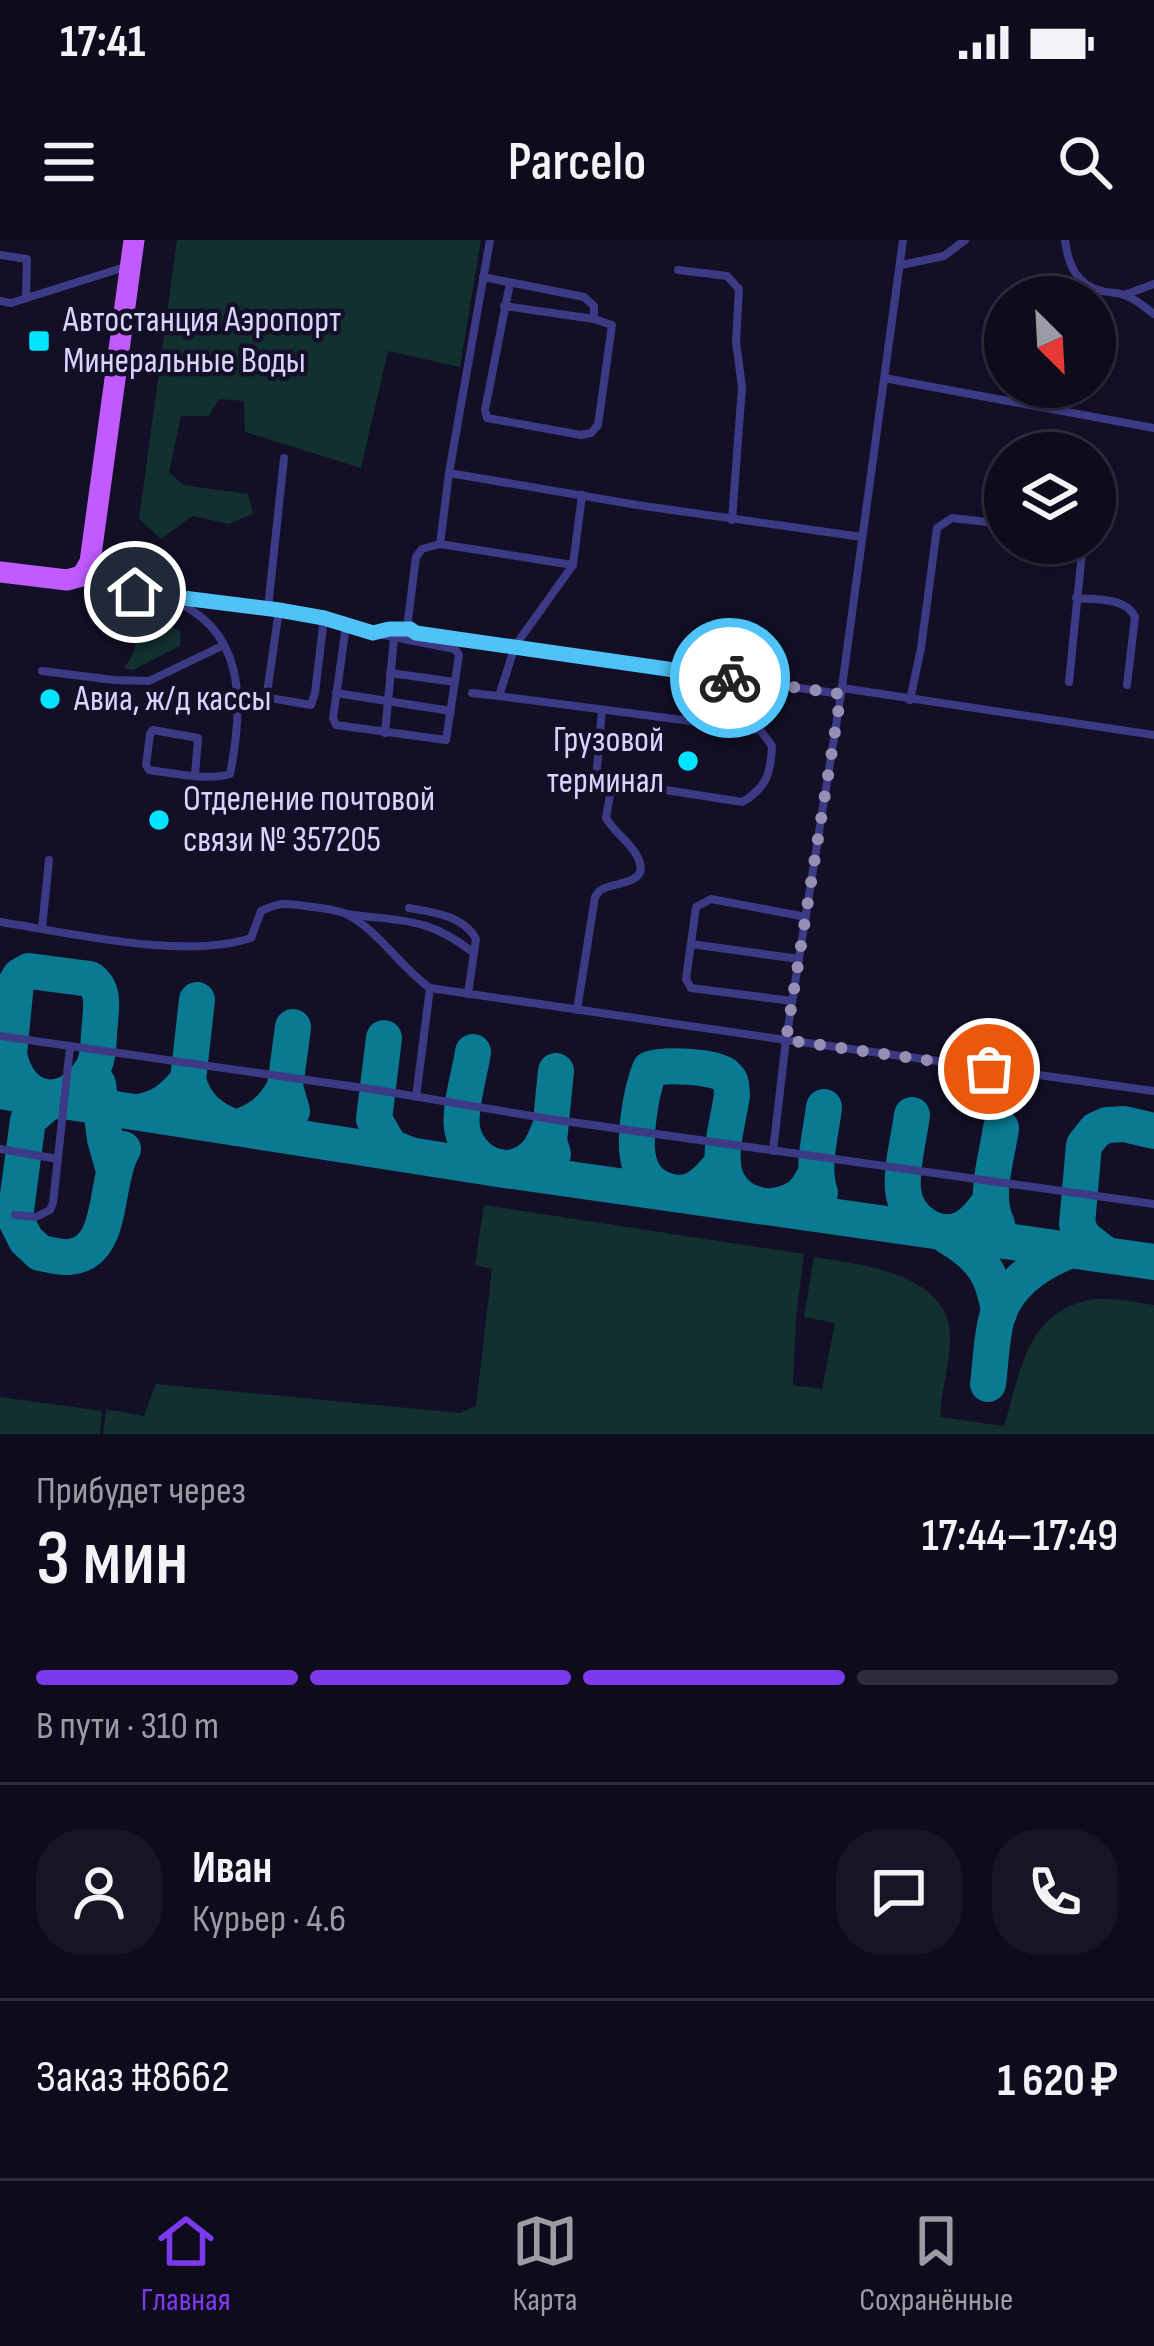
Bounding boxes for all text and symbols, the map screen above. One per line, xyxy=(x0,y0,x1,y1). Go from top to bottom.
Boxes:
text: 17:41 xyxy=(60,15,145,70)
icon: menu xyxy=(36,129,102,195)
icon: search xyxy=(1052,129,1118,195)
text: Parcelo xyxy=(508,130,646,195)
north arrow xyxy=(984,276,1116,408)
map controls xyxy=(984,276,1116,564)
place label: Автостанция Аэропорт Минеральные Воды xyxy=(62,299,341,383)
marker: Автостанция Аэропорт Минеральные Воды xyxy=(26,328,52,354)
button: layers xyxy=(984,432,1116,564)
pin xyxy=(84,541,186,643)
icon: home xyxy=(102,559,168,625)
courier xyxy=(670,618,790,738)
icon: bike xyxy=(697,645,763,711)
place label: Авиа, ж/д кассы xyxy=(73,678,271,721)
marker: Авиа, ж/д кассы xyxy=(37,686,63,712)
place label: Грузовой терминал xyxy=(547,719,664,803)
marker: Грузовой терминал xyxy=(675,748,701,774)
place label: Отделение почтовой связи № 357205 xyxy=(183,778,435,862)
marker: Отделение почтовой связи № 357205 xyxy=(146,807,172,833)
pin xyxy=(938,1018,1040,1120)
icon: bag xyxy=(956,1036,1022,1102)
text: Прибудет через xyxy=(36,1468,246,1515)
text: 17:44–17:49 xyxy=(922,1509,1118,1564)
text: 3 мин xyxy=(36,1513,189,1606)
text: В пути · 310 m xyxy=(36,1703,219,1750)
button: person xyxy=(36,1829,162,1955)
button: chat xyxy=(836,1829,962,1955)
button: phone xyxy=(992,1829,1118,1955)
text: Иван xyxy=(192,1841,272,1896)
text: Курьер · 4.6 xyxy=(192,1896,346,1943)
text: Заказ #8662 xyxy=(36,2050,230,2105)
text: 1 620 ₽ xyxy=(998,2054,1118,2109)
tab: Главная xyxy=(141,2208,231,2320)
tab: Карта xyxy=(512,2208,578,2320)
tab: Сохранённые xyxy=(859,2208,1013,2320)

